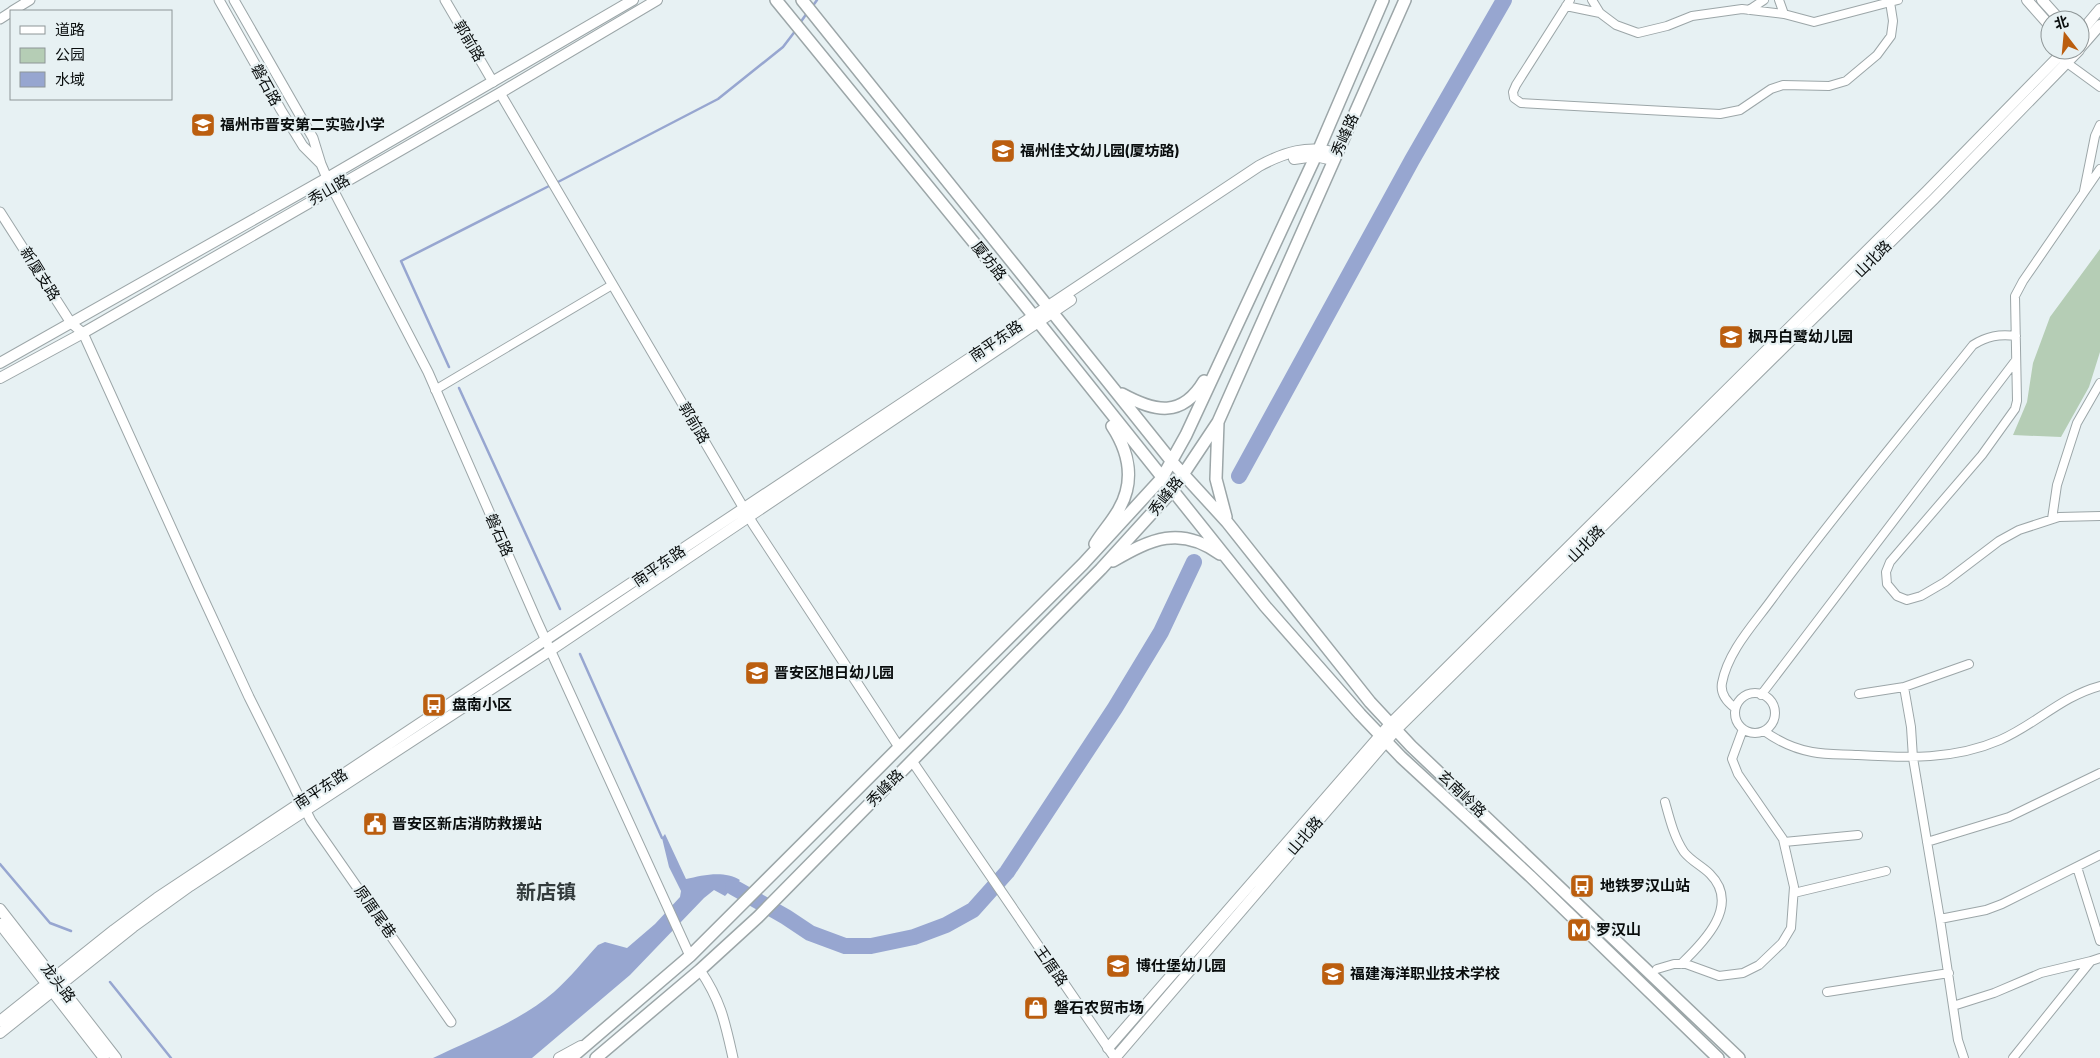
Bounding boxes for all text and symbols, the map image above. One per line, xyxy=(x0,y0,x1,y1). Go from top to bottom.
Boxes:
legend xyxy=(10,10,172,100)
north arrow xyxy=(2040,10,2090,60)
text: 北 xyxy=(2052,10,2071,34)
street label: 郭前路 xyxy=(448,16,491,66)
text: 道路 xyxy=(55,18,85,41)
text: 公园 xyxy=(55,43,85,66)
street label: 磐石路 xyxy=(245,59,287,110)
text: 水域 xyxy=(55,68,85,91)
street label: 秀峰路 xyxy=(1325,110,1364,160)
school or university icon: 福州市晋安第二实验小学 xyxy=(190,112,216,138)
place label: 福州市晋安第二实验小学 xyxy=(220,113,385,136)
school or university icon: 福州佳文幼儿园(厦坊路) xyxy=(990,138,1016,164)
place label: 福州佳文幼儿园(厦坊路) xyxy=(1020,139,1180,162)
street label: 秀山路 xyxy=(304,168,354,211)
street label: 山北路 xyxy=(1849,235,1897,283)
street label: 厦坊路 xyxy=(966,236,1012,285)
street label: 新厦支路 xyxy=(15,242,66,305)
street label: 南平东路 xyxy=(964,314,1027,367)
school or university icon: 枫丹白鹭幼儿园 xyxy=(1718,324,1744,350)
place label: 枫丹白鹭幼儿园 xyxy=(1748,325,1853,348)
street label: 郭前路 xyxy=(673,398,716,448)
street label: 秀峰路 xyxy=(1143,471,1189,521)
street label: 磐石路 xyxy=(480,510,519,560)
street label: 山北路 xyxy=(1562,520,1610,568)
street label: 南平东路 xyxy=(627,539,690,592)
school or university icon: 晋安区旭日幼儿园 xyxy=(744,660,770,686)
place label: 晋安区旭日幼儿园 xyxy=(774,661,894,684)
bus stop icon: 盘南小区 xyxy=(421,692,447,718)
place label: 盘南小区 xyxy=(452,693,512,716)
street label: 南平东路 xyxy=(289,763,352,815)
street label: 秀峰路 xyxy=(861,764,909,812)
street label: 玄南岭路 xyxy=(1433,765,1492,823)
public building icon: 晋安区新店消防救援站 xyxy=(362,811,388,837)
street label: 山北路 xyxy=(1281,811,1328,860)
place label: 晋安区新店消防救援站 xyxy=(392,812,542,835)
bus stop icon: 地铁罗汉山站 xyxy=(1569,873,1595,899)
place label: 地铁罗汉山站 xyxy=(1600,874,1690,897)
district label: 新店镇 xyxy=(516,876,576,907)
street label: 原厝尾巷 xyxy=(349,881,402,943)
metro station icon: 罗汉山 xyxy=(1566,917,1592,943)
place label: 罗汉山 xyxy=(1596,918,1641,941)
street label: 王厝路 xyxy=(1029,941,1074,991)
school or university icon: 博仕堡幼儿园 xyxy=(1105,953,1131,979)
place label: 博仕堡幼儿园 xyxy=(1136,954,1226,977)
street label: 龙头路 xyxy=(35,958,81,1008)
school or university icon: 福建海洋职业技术学校 xyxy=(1320,961,1346,987)
place label: 福建海洋职业技术学校 xyxy=(1350,962,1500,985)
shop icon: 磐石农贸市场 xyxy=(1023,995,1049,1021)
place label: 磐石农贸市场 xyxy=(1054,996,1144,1019)

